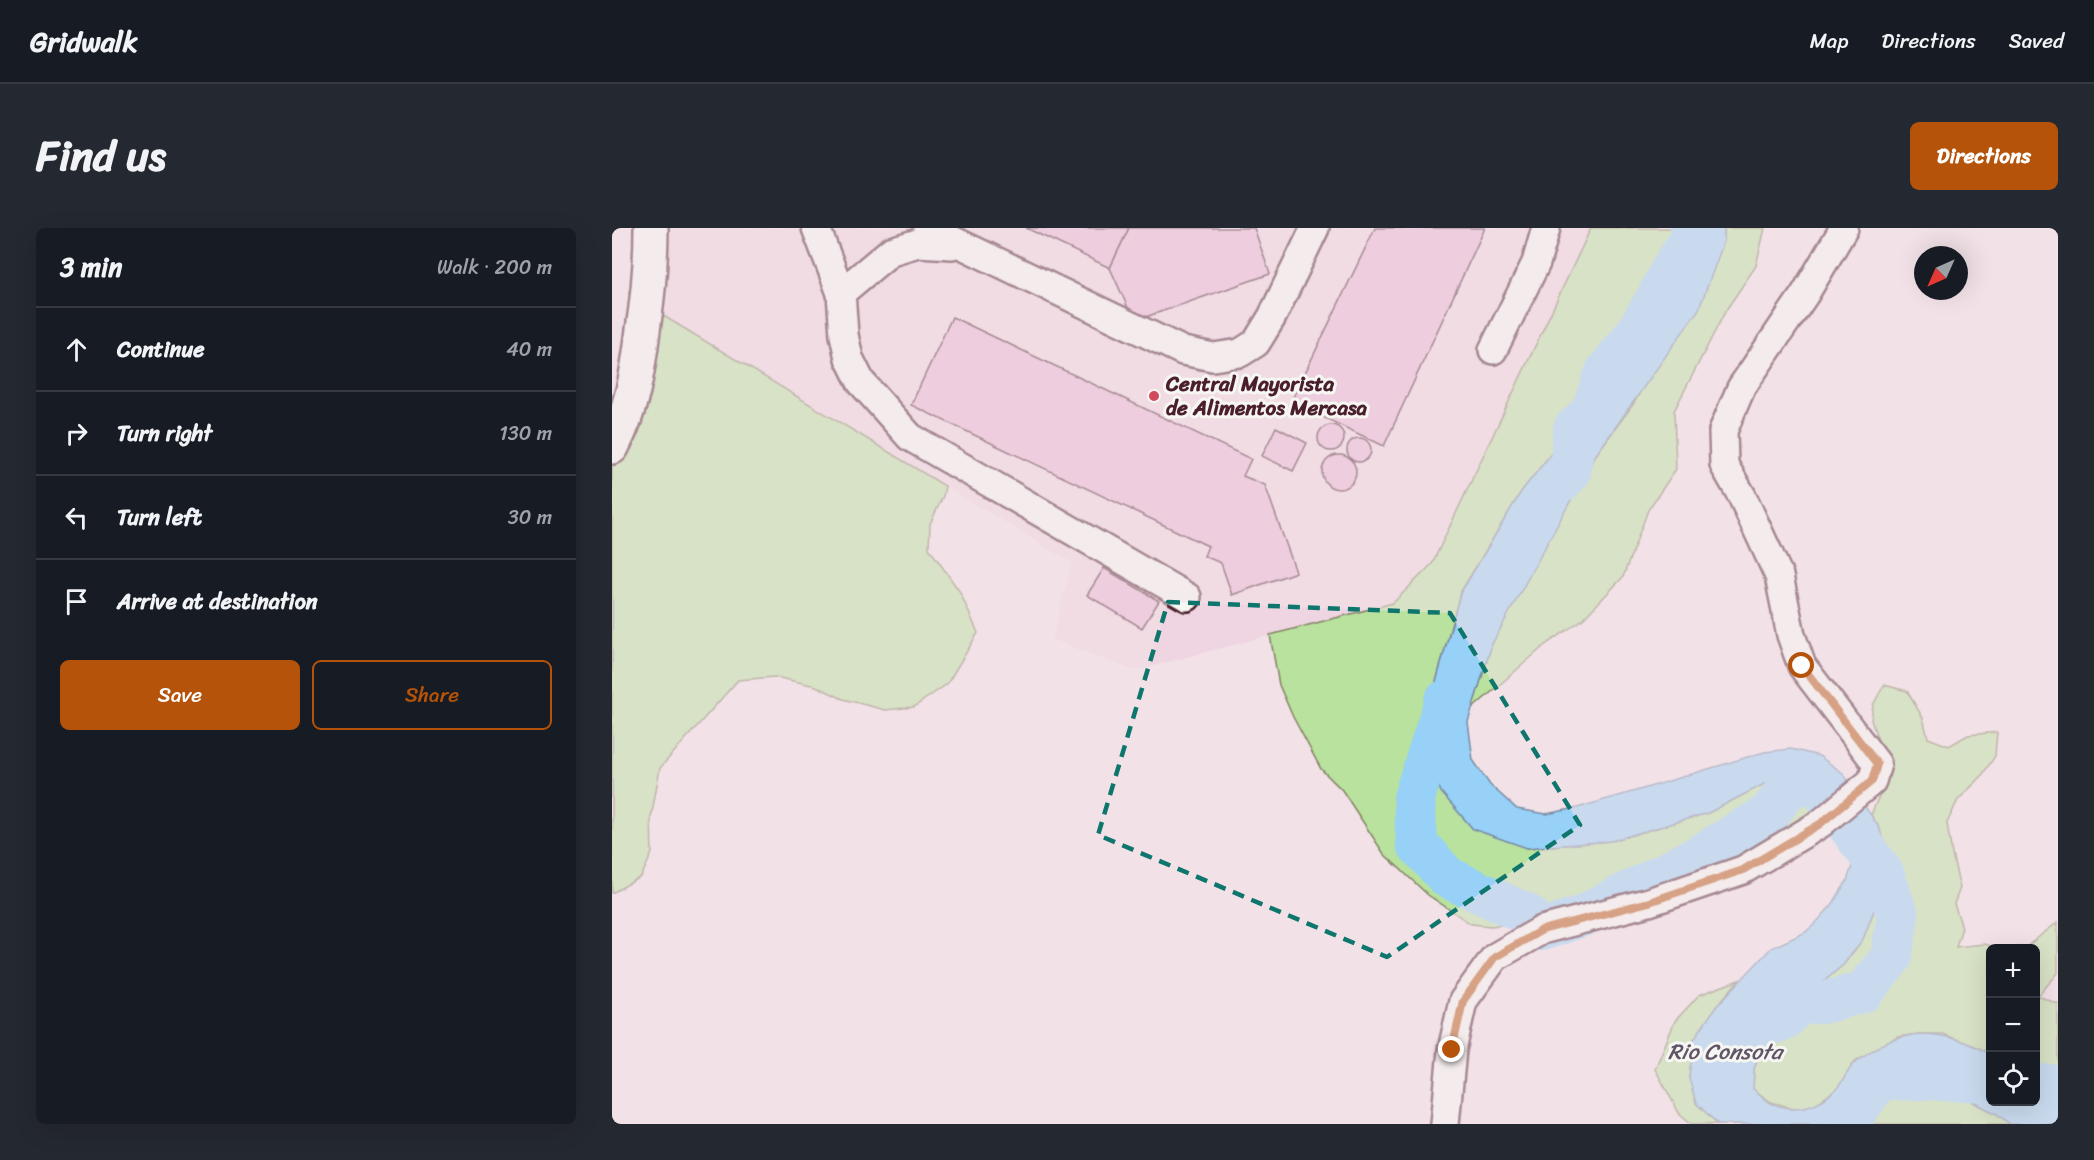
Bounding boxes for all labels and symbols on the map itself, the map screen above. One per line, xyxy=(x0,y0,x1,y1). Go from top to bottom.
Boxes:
north arrow xyxy=(1914,246,1968,300)
place label: Central Mayorista de Alimentos Mercasa xyxy=(1165,365,1368,427)
marker: Central Mayorista de Alimentos Mercasa xyxy=(1147,389,1161,403)
route start xyxy=(1788,652,1814,678)
water label: Rio Consota xyxy=(1668,1032,1785,1071)
route end xyxy=(1438,1036,1464,1062)

